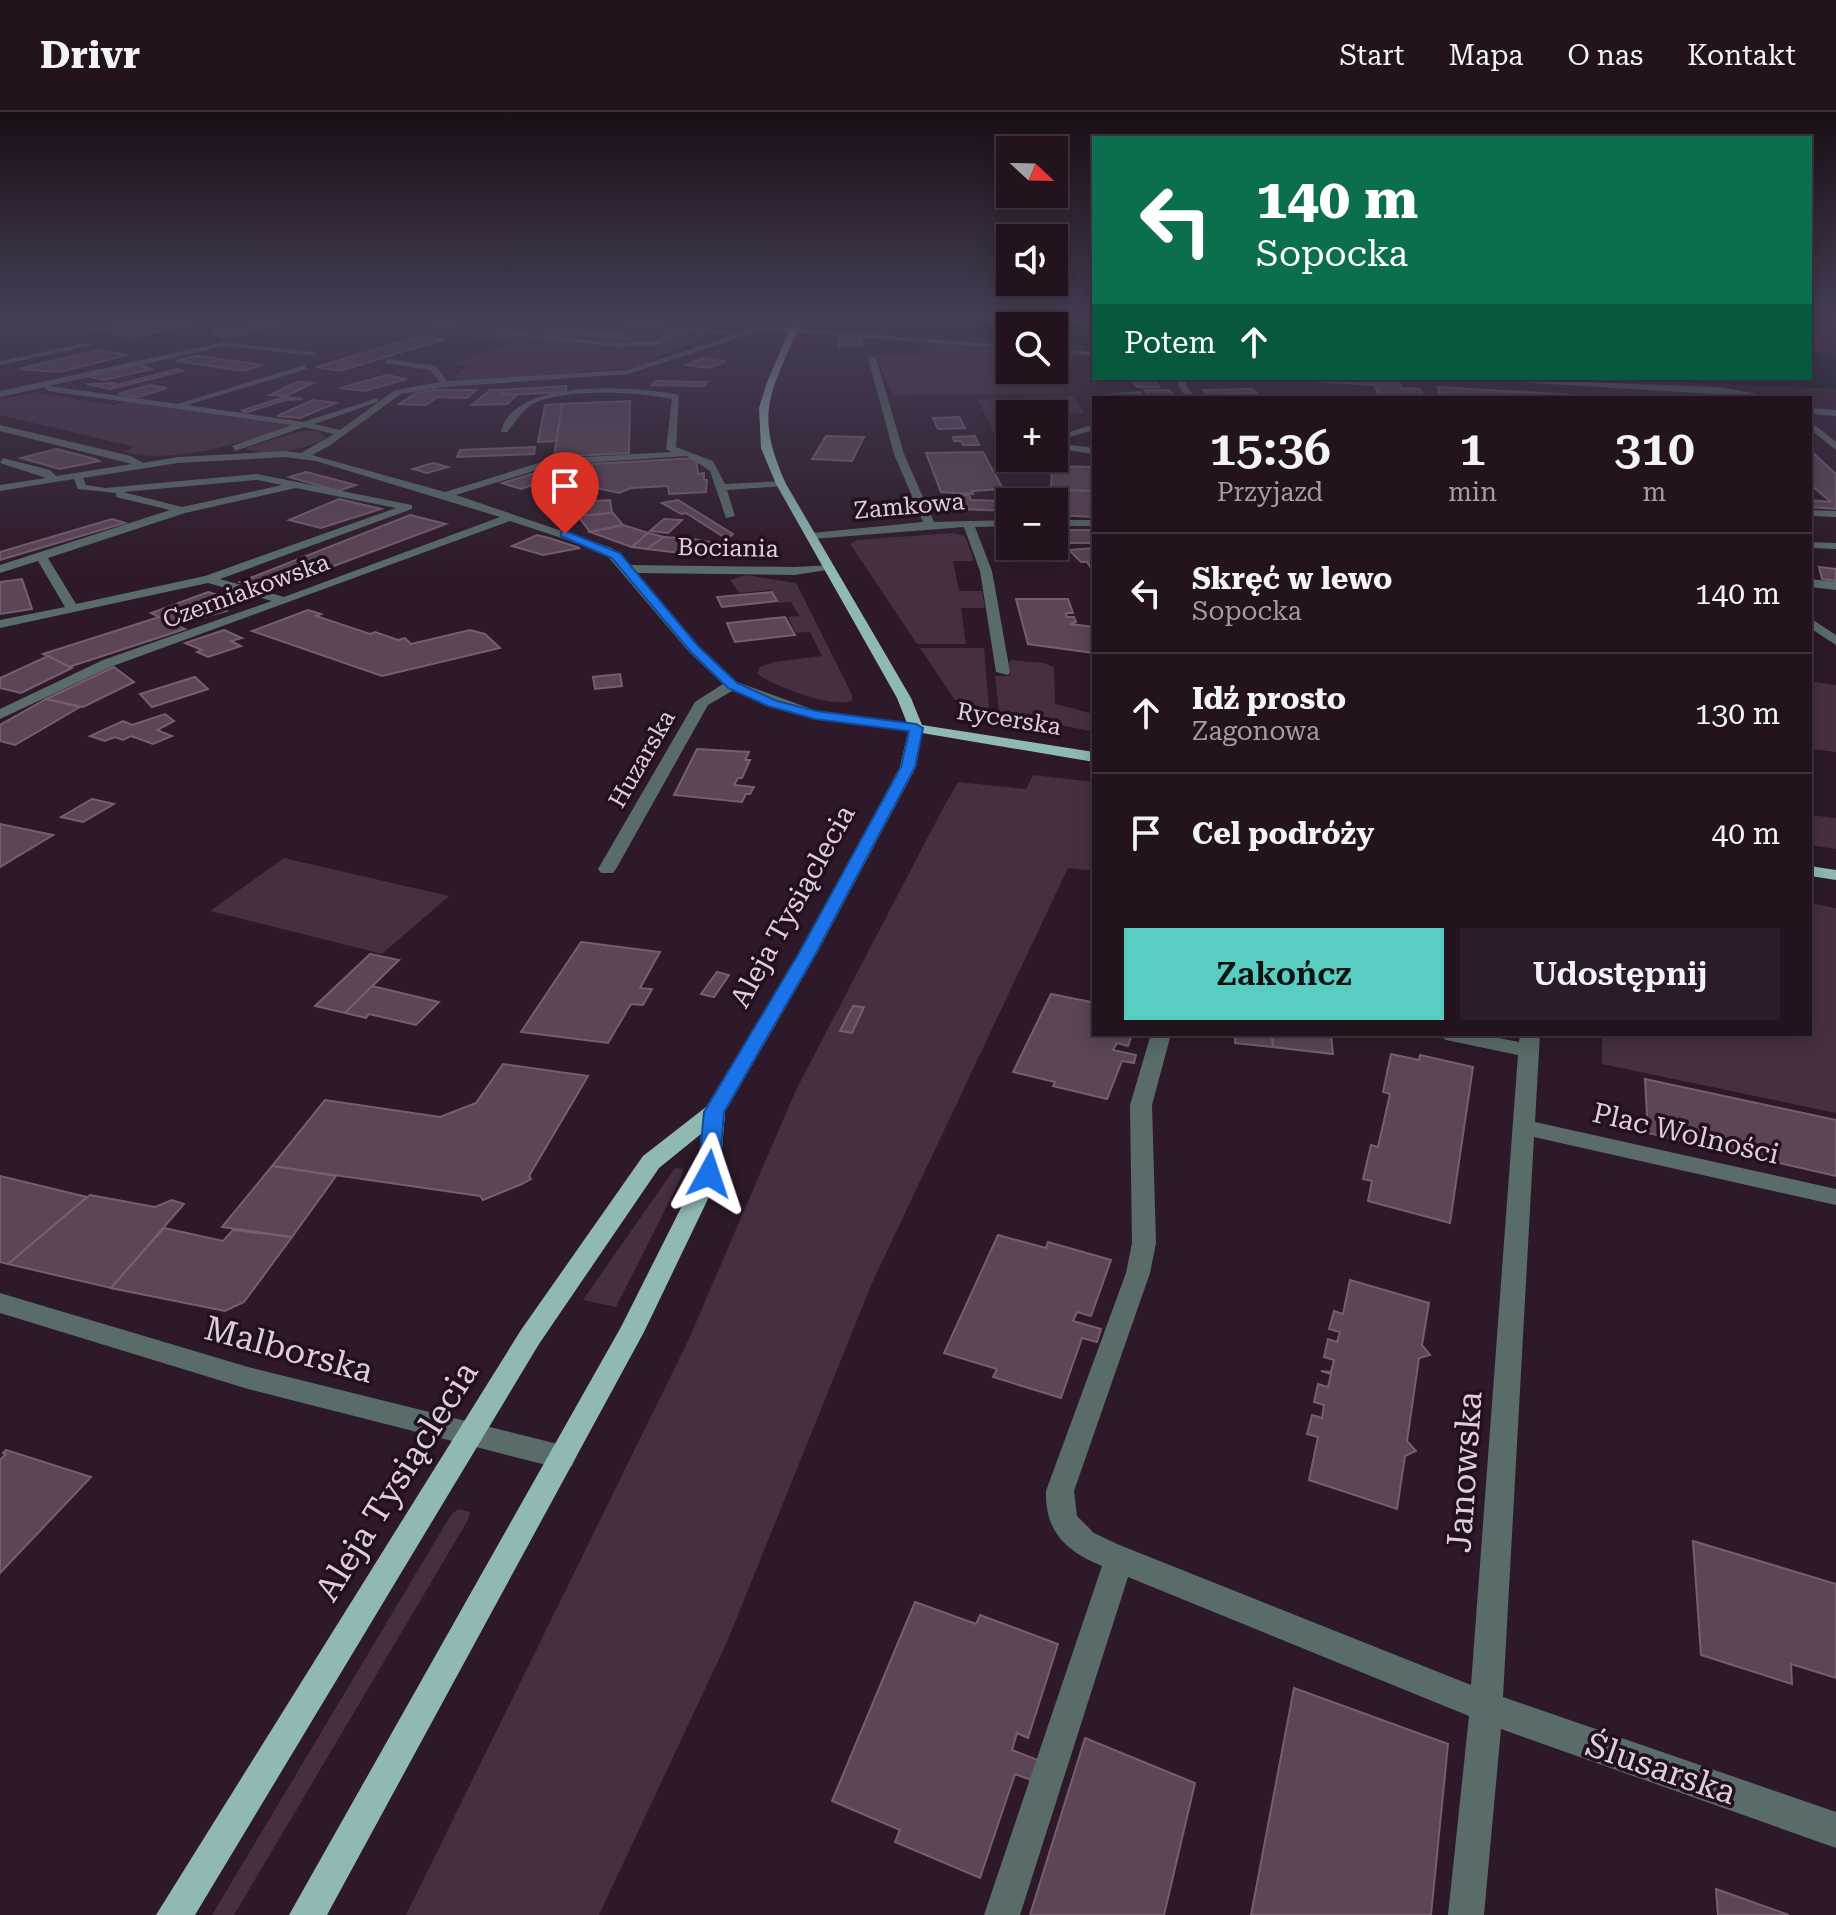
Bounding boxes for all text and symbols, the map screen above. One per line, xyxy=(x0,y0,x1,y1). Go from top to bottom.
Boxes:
text: Drivr xyxy=(40,33,140,77)
text: Start xyxy=(1339,39,1405,72)
text: Mapa xyxy=(1449,39,1523,72)
text: O nas xyxy=(1567,39,1643,72)
text: Kontakt xyxy=(1687,39,1796,72)
north arrow xyxy=(996,136,1068,208)
map controls xyxy=(996,136,1068,560)
text: 140 m xyxy=(1256,166,1418,232)
icon: left xyxy=(1124,168,1228,272)
button: sound xyxy=(996,224,1068,296)
text: Sopocka xyxy=(1256,233,1408,275)
button: search xyxy=(996,312,1068,384)
icon: ahead xyxy=(1232,320,1276,364)
text: Potem xyxy=(1124,325,1216,360)
button: + xyxy=(996,400,1068,472)
text: 15:36 xyxy=(1209,421,1331,477)
text: 1 xyxy=(1459,421,1486,477)
text: 310 xyxy=(1614,421,1695,477)
pin xyxy=(531,452,599,534)
icon: arrive xyxy=(543,464,587,508)
text: Przyjazd xyxy=(1217,477,1323,507)
text: min xyxy=(1448,477,1497,507)
text: m xyxy=(1643,477,1666,507)
street label: Zamkowa xyxy=(853,487,965,525)
button: − xyxy=(996,488,1068,560)
street label: Bociania xyxy=(677,533,779,563)
street label: Czerniakowska xyxy=(159,548,333,634)
text: Skręć w lewo xyxy=(1192,561,1392,596)
icon: left xyxy=(1124,571,1168,615)
text: 140 m xyxy=(1695,576,1780,611)
text: Sopocka xyxy=(1192,596,1302,626)
text: Idź prosto xyxy=(1192,681,1346,716)
icon: ahead xyxy=(1124,691,1168,735)
text: 130 m xyxy=(1695,696,1780,731)
street label: Rycerska xyxy=(955,697,1063,741)
street label: Huzarska xyxy=(603,705,681,813)
text: Zagonowa xyxy=(1192,716,1320,746)
street label: Aleja Tysiąclecia xyxy=(723,799,862,1013)
icon: arrive xyxy=(1124,811,1168,855)
text: Cel podróży xyxy=(1192,816,1374,851)
text: 40 m xyxy=(1711,816,1780,851)
button: Zakończ xyxy=(1124,928,1444,1020)
button: Udostępnij xyxy=(1460,928,1780,1020)
street label: Plac Wolności xyxy=(1590,1096,1782,1171)
position arrow xyxy=(667,1132,751,1216)
street label: Malborska xyxy=(200,1307,378,1391)
street label: Aleja Tysiąclecia xyxy=(306,1354,486,1608)
street label: Janowska xyxy=(1438,1390,1490,1554)
street label: Ślusarska xyxy=(1581,1724,1741,1812)

